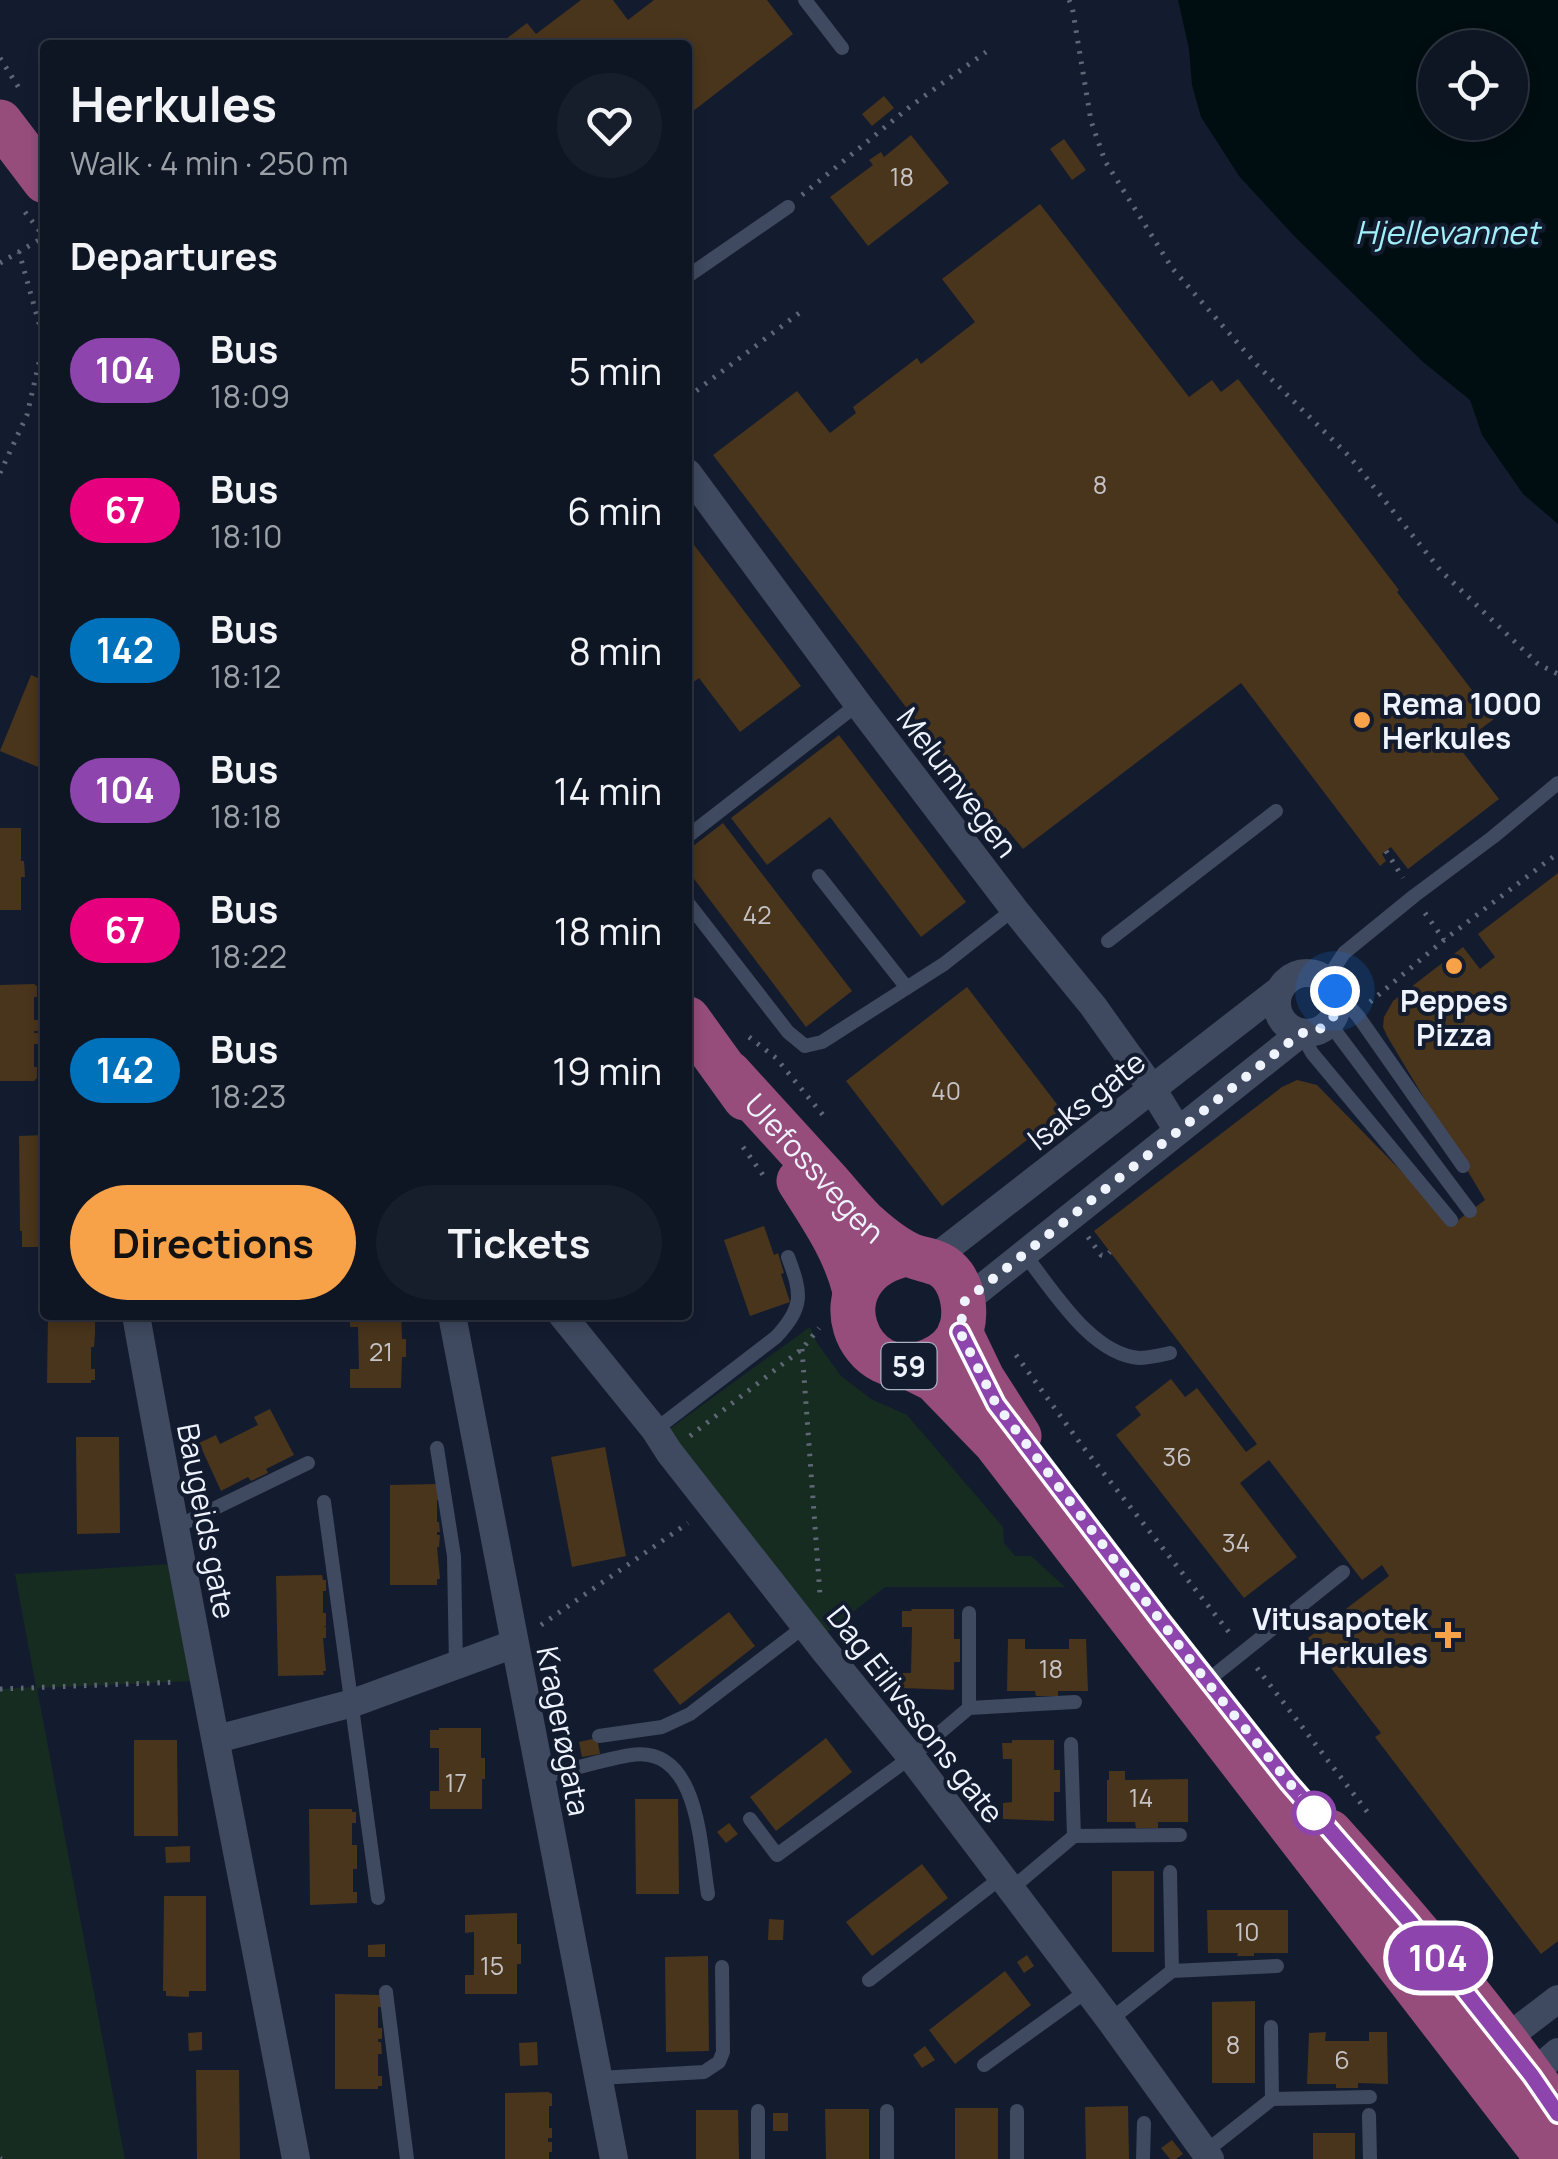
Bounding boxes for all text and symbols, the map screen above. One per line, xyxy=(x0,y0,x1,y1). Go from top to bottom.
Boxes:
map controls xyxy=(1418,30,1528,140)
button: locate xyxy=(1418,30,1528,140)
text: Herkules xyxy=(70,71,277,136)
button: heart xyxy=(557,73,662,178)
text: Walk · 4 min · 250 m xyxy=(70,141,348,185)
house number: 18 xyxy=(890,159,914,194)
water label: Hjellevannet xyxy=(1355,210,1542,254)
text: Departures xyxy=(70,229,278,281)
text: Bus xyxy=(210,322,278,374)
text: 5 min xyxy=(569,344,662,396)
text: 104 xyxy=(95,346,155,394)
text: 18:09 xyxy=(210,374,290,418)
text: Bus xyxy=(210,462,278,514)
house number: 8 xyxy=(1093,467,1107,502)
text: 6 min xyxy=(567,484,662,536)
text: 67 xyxy=(105,486,145,534)
text: 18:10 xyxy=(210,514,283,558)
text: Bus xyxy=(210,602,278,654)
text: 8 min xyxy=(569,624,662,676)
text: 142 xyxy=(96,626,154,674)
text: 18:12 xyxy=(210,654,281,698)
place label: Rema 1000 Herkules xyxy=(1382,683,1542,758)
street label: Melumvegen xyxy=(888,699,1028,865)
marker: Rema 1000 Herkules xyxy=(1351,709,1373,731)
text: Bus xyxy=(210,742,278,794)
text: 14 min xyxy=(554,764,662,816)
text: 104 xyxy=(95,766,155,814)
text: 18:18 xyxy=(210,794,282,838)
text: Bus xyxy=(210,882,278,934)
house number: 42 xyxy=(743,897,772,932)
text: 18 min xyxy=(554,904,662,956)
text: 67 xyxy=(105,906,145,954)
text: 18:22 xyxy=(210,934,287,978)
marker: Peppes Pizza xyxy=(1443,955,1465,977)
your location xyxy=(1310,966,1360,1016)
place label: Peppes Pizza xyxy=(1400,980,1508,1055)
text: Bus xyxy=(210,1022,278,1074)
street label: Isaks gate xyxy=(1019,1041,1153,1159)
text: 19 min xyxy=(552,1044,662,1096)
text: 142 xyxy=(96,1046,154,1094)
house number: 40 xyxy=(931,1073,961,1108)
text: 18:23 xyxy=(210,1074,287,1118)
street label: Ulefossvegen xyxy=(736,1084,894,1252)
button: Directions xyxy=(70,1185,356,1300)
button: Tickets xyxy=(376,1185,662,1300)
house number: 21 xyxy=(369,1334,393,1369)
road number: 59 xyxy=(882,1343,936,1389)
street label: Baugeids gate xyxy=(168,1420,246,1622)
house number: 36 xyxy=(1162,1439,1192,1474)
house number: 34 xyxy=(1222,1525,1250,1560)
street label: Dag Eilivssons gate xyxy=(818,1597,1014,1831)
place label: Vitusapotek Herkules xyxy=(1252,1598,1429,1673)
marker: Vitusapotek Herkules xyxy=(1437,1624,1459,1646)
street label: Kragerøgata xyxy=(528,1643,600,1819)
house number: 18 xyxy=(1039,1651,1063,1686)
house number: 17 xyxy=(445,1765,467,1800)
house number: 14 xyxy=(1129,1780,1153,1815)
unlabelled marker xyxy=(1293,1792,1335,1834)
house number: 10 xyxy=(1234,1914,1260,1949)
line badge: 104 xyxy=(1380,1926,1496,1990)
text: 104 xyxy=(1408,1934,1468,1982)
house number: 15 xyxy=(480,1948,504,1983)
house number: 8 xyxy=(1226,2027,1240,2062)
house number: 6 xyxy=(1334,2042,1350,2077)

